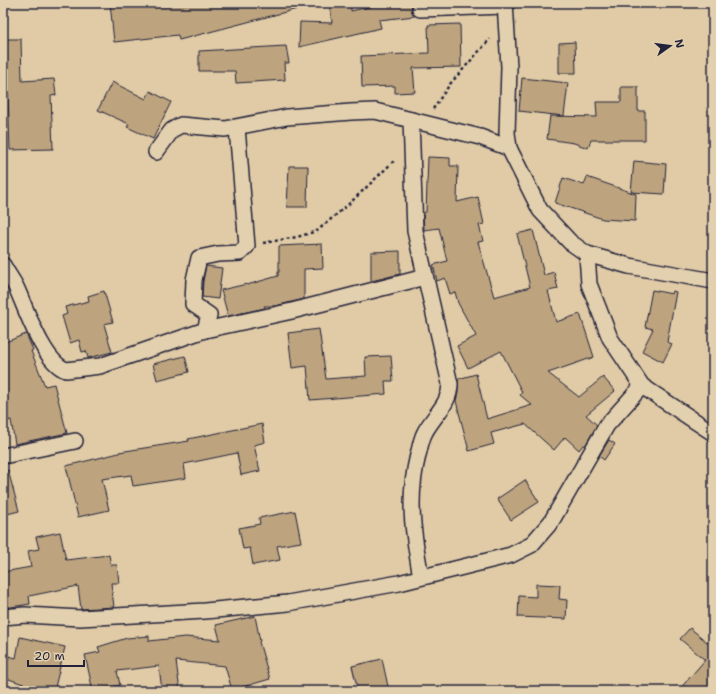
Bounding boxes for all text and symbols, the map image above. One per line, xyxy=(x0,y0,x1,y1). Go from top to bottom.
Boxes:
north arrow xyxy=(650,26,690,66)
text: N xyxy=(671,38,688,50)
scale bar xyxy=(28,642,84,668)
text: 20 m xyxy=(34,648,65,664)

